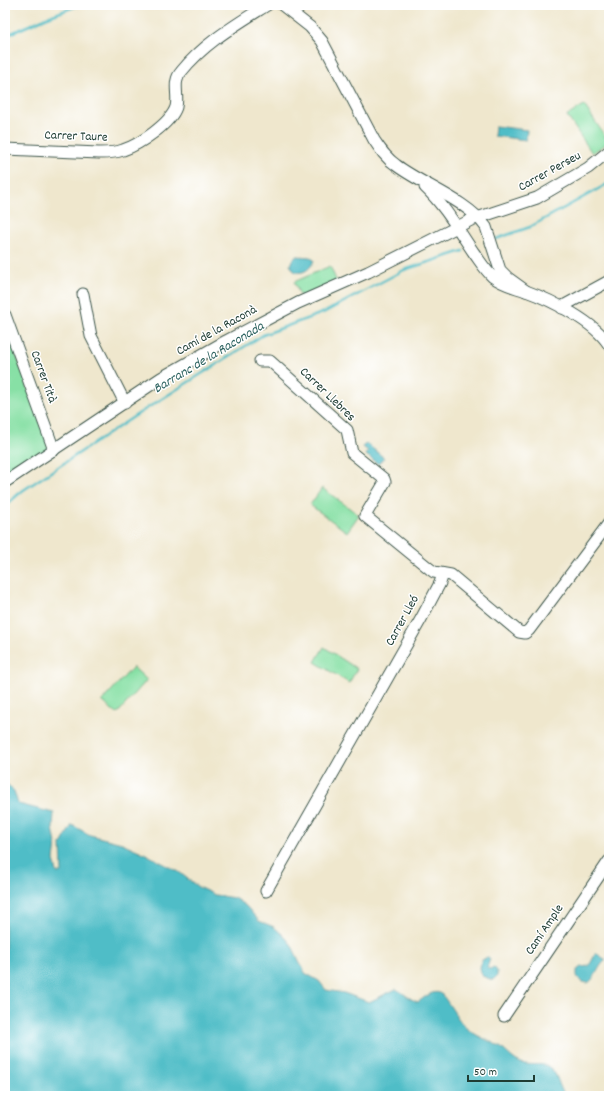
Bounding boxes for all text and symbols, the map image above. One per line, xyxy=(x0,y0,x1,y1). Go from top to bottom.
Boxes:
street label: Carrer Taure xyxy=(44,126,108,148)
street label: Carrer Perseu xyxy=(515,147,585,197)
street label: Camí de la Raconà xyxy=(173,301,261,361)
water label: Barranc de la Raconada xyxy=(150,316,269,399)
street label: Carrer Tità xyxy=(25,348,61,406)
street label: Carrer Llebres xyxy=(295,363,359,427)
street label: Carrer Lleó xyxy=(381,592,425,650)
street label: Camí Ample xyxy=(521,901,569,959)
scale bar xyxy=(468,1057,534,1083)
text: 50 m xyxy=(474,1064,497,1081)

